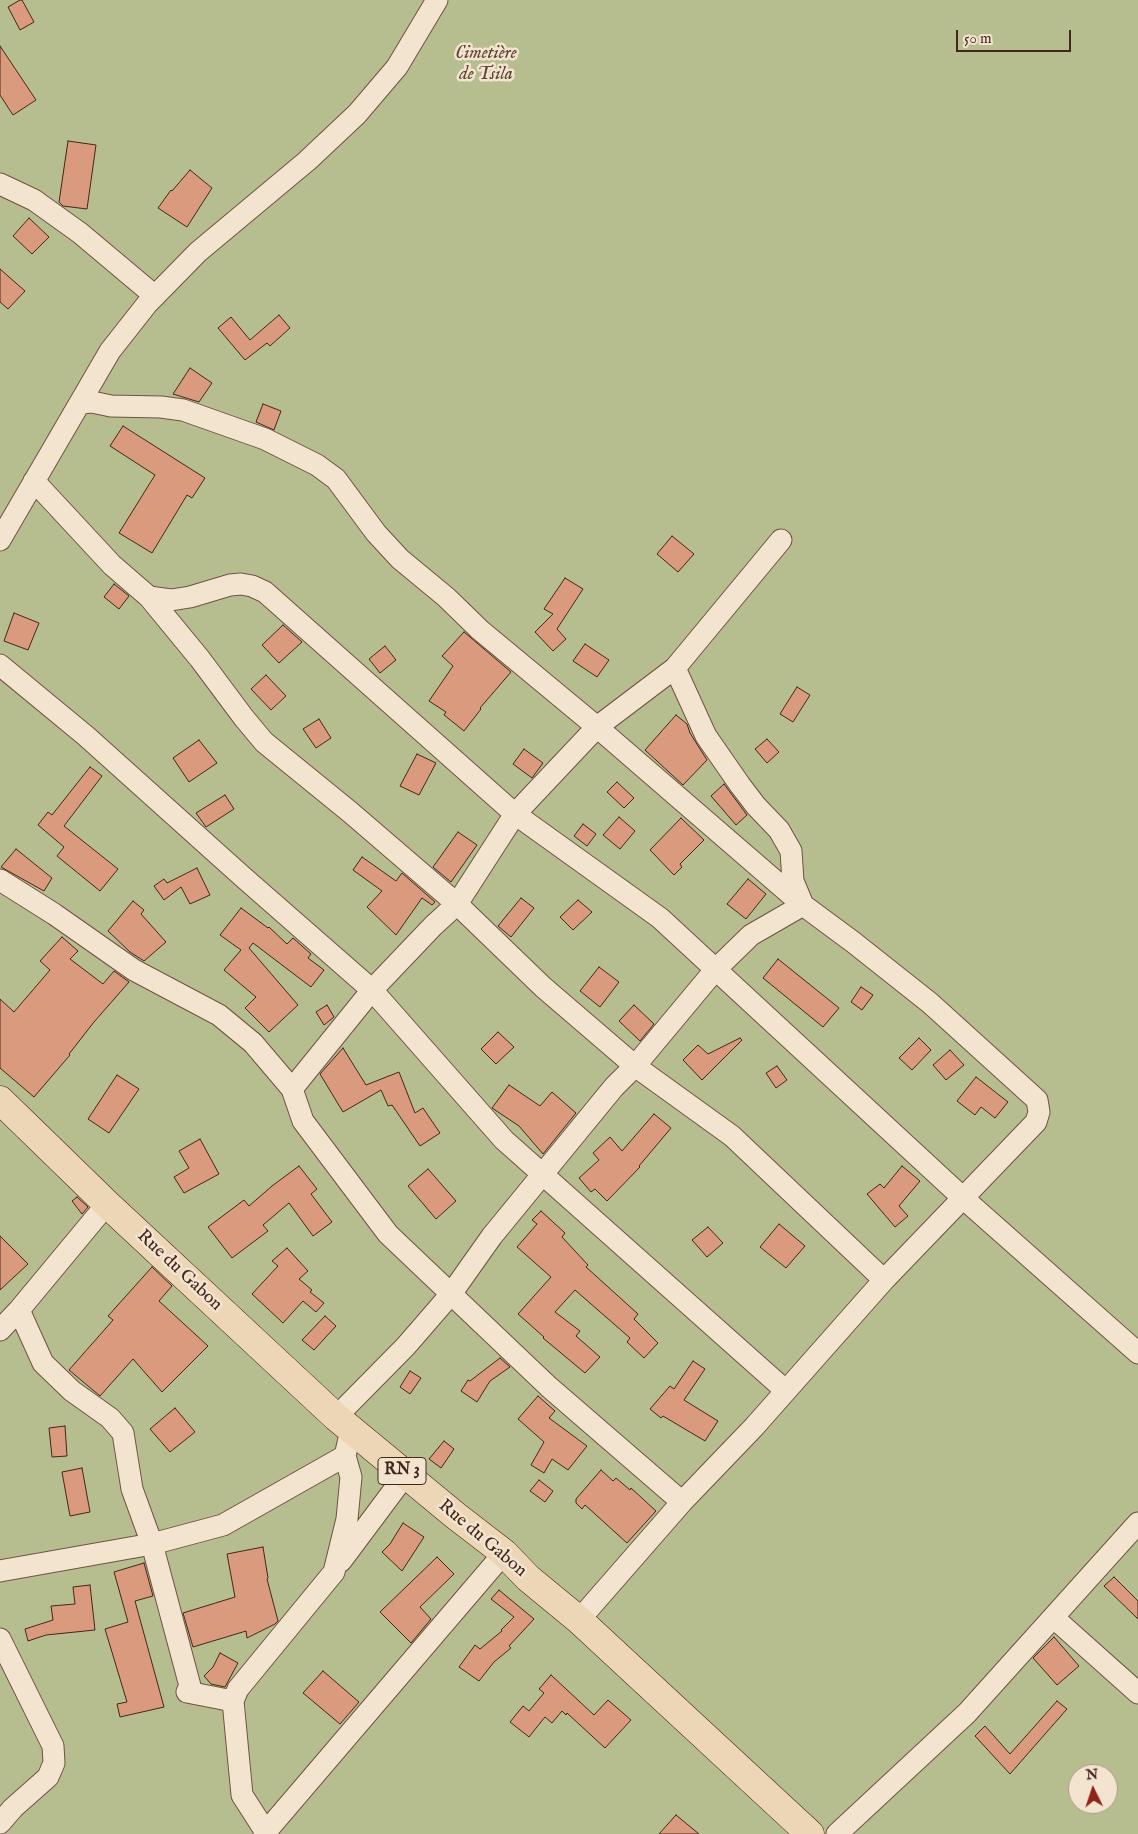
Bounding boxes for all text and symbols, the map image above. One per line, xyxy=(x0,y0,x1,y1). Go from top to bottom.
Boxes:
scale bar xyxy=(958,20,1073,52)
text: 50 m xyxy=(964,29,992,48)
park label: Cimetière de Tsila xyxy=(455,43,517,86)
street label: Rue du Gabon xyxy=(132,1226,226,1316)
road number: RN 3 xyxy=(378,1458,426,1484)
street label: Rue du Gabon xyxy=(433,1496,531,1582)
north arrow xyxy=(1068,1764,1118,1814)
text: N xyxy=(1085,1766,1099,1784)

